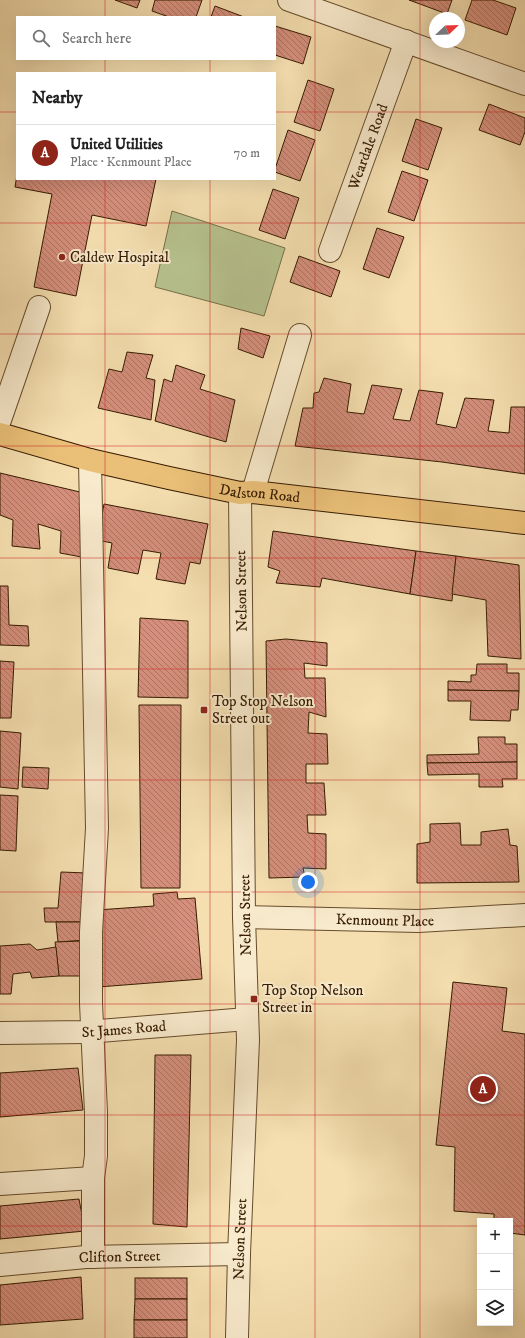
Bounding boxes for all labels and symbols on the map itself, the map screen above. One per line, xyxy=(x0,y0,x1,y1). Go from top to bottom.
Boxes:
north arrow xyxy=(429,12,465,48)
street label: Weardale Road xyxy=(344,101,393,193)
place label: Caldew Hospital xyxy=(70,248,170,267)
marker: Caldew Hospital xyxy=(57,252,67,262)
street label: Dalston Road xyxy=(217,480,302,507)
street label: Nelson Street xyxy=(231,550,252,632)
place label: Top Stop Nelson Street out xyxy=(212,692,314,728)
marker: Top Stop Nelson Street out xyxy=(199,705,209,715)
your location xyxy=(298,872,318,892)
street label: Nelson Street xyxy=(235,874,256,956)
street label: Kenmount Place xyxy=(336,910,435,931)
place label: Top Stop Nelson Street in xyxy=(262,981,364,1017)
marker: Top Stop Nelson Street in xyxy=(249,994,259,1004)
street label: St James Road xyxy=(82,1017,167,1042)
pin: A xyxy=(470,1074,496,1104)
street label: Nelson Street xyxy=(229,1198,251,1280)
street label: Clifton Street xyxy=(78,1247,161,1268)

